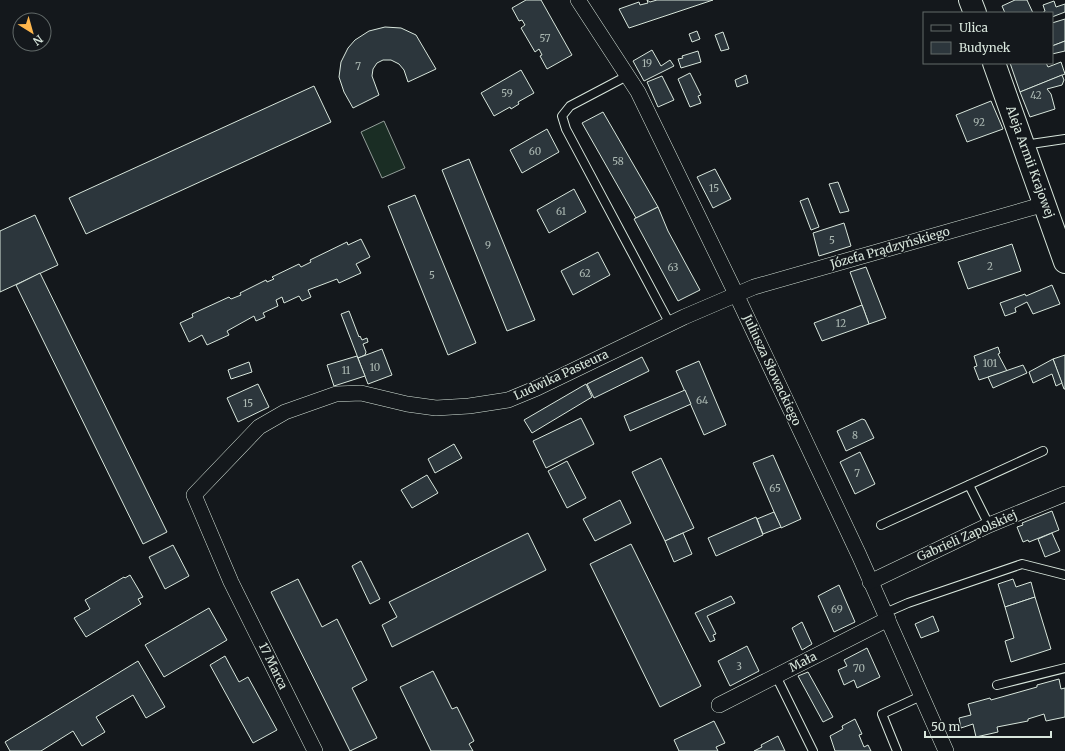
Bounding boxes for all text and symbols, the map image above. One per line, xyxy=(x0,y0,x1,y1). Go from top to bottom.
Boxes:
north arrow xyxy=(12,12,52,52)
legend xyxy=(923,12,1053,64)
text: Ulica xyxy=(959,20,988,35)
text: N xyxy=(30,32,46,48)
house number: 57 xyxy=(539,32,551,45)
text: Budynek xyxy=(959,40,1011,55)
house number: 19 xyxy=(642,57,652,70)
house number: 7 xyxy=(355,60,361,73)
house number: 59 xyxy=(501,87,513,100)
house number: 42 xyxy=(1030,89,1042,102)
street label: Aleja Armii Krajowej xyxy=(1003,103,1058,220)
house number: 92 xyxy=(973,116,985,129)
house number: 60 xyxy=(529,145,541,158)
house number: 58 xyxy=(612,155,624,168)
house number: 15 xyxy=(709,182,719,195)
house number: 61 xyxy=(556,205,566,218)
street label: Józefa Prądzyńskiego xyxy=(827,223,951,272)
house number: 5 xyxy=(829,234,835,247)
house number: 9 xyxy=(485,239,491,252)
house number: 2 xyxy=(987,260,993,273)
house number: 63 xyxy=(667,261,679,274)
house number: 62 xyxy=(579,267,591,280)
house number: 5 xyxy=(429,269,435,282)
street label: Juliusza Słowackiego xyxy=(740,311,805,428)
house number: 12 xyxy=(836,317,846,330)
street label: Ludwika Pasteura xyxy=(511,346,611,403)
house number: 101 xyxy=(983,357,998,370)
house number: 10 xyxy=(370,361,380,374)
house number: 11 xyxy=(342,364,351,377)
house number: 64 xyxy=(696,394,708,407)
house number: 15 xyxy=(243,397,253,410)
house number: 8 xyxy=(852,429,858,442)
house number: 7 xyxy=(854,467,860,480)
house number: 65 xyxy=(769,482,781,495)
street label: Gabrieli Zapolskiej xyxy=(914,507,1019,564)
house number: 69 xyxy=(831,603,843,616)
street label: 17 Marca xyxy=(256,640,291,692)
street label: Mała xyxy=(786,648,820,675)
house number: 3 xyxy=(736,660,742,673)
house number: 70 xyxy=(853,662,865,675)
scale bar xyxy=(925,713,1051,739)
text: 50 m xyxy=(931,719,960,734)

